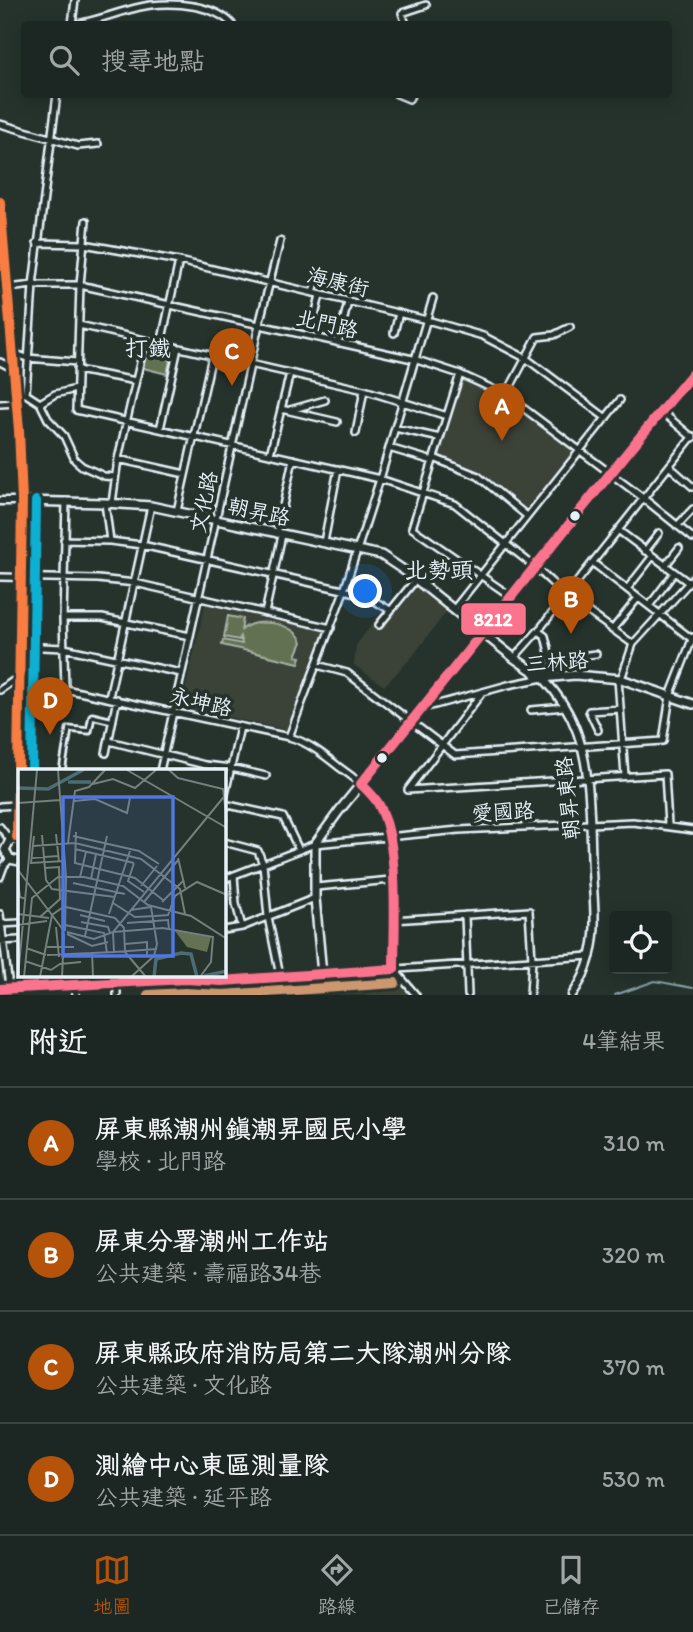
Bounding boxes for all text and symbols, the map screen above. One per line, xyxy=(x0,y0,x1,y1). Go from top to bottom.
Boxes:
search box xyxy=(21,21,672,98)
icon: search xyxy=(45,41,83,79)
text: 搜尋地點 xyxy=(101,45,205,77)
street label: 海康街 xyxy=(305,262,372,301)
street label: 北門路 xyxy=(294,304,361,343)
pin: C xyxy=(209,328,255,386)
district label: 打鐵 xyxy=(125,334,171,362)
pin: A xyxy=(479,383,525,441)
street label: 文化路 xyxy=(185,468,222,535)
street label: 朝昇路 xyxy=(226,493,293,530)
unlabelled marker xyxy=(568,509,582,523)
district label: 北勢頭 xyxy=(405,556,474,584)
your location xyxy=(348,574,382,608)
pin: B xyxy=(548,576,594,634)
line badge: 8212 xyxy=(460,602,527,636)
text: 8212 xyxy=(473,608,513,631)
street label: 三林路 xyxy=(525,647,589,676)
pin: D xyxy=(27,677,73,735)
street label: 永坤路 xyxy=(168,682,235,721)
unlabelled marker xyxy=(375,751,389,765)
street label: 朝昇東路 xyxy=(551,755,584,841)
inset map xyxy=(18,769,226,978)
street label: 愛國路 xyxy=(471,797,535,826)
map controls xyxy=(609,911,672,974)
button: locate xyxy=(609,911,672,974)
text: 附近 xyxy=(28,1023,88,1060)
text: 4筆結果 xyxy=(582,1027,665,1055)
text: 屏東縣潮州鎮潮昇國民小學 xyxy=(95,1113,407,1145)
text: A xyxy=(44,1129,58,1157)
text: 310 m xyxy=(603,1129,665,1157)
text: 學校 · 北門路 xyxy=(95,1147,226,1175)
text: 屏東分署潮州工作站 xyxy=(95,1225,329,1257)
text: B xyxy=(44,1241,58,1269)
text: 320 m xyxy=(602,1241,665,1269)
text: 公共建築 · 壽福路34巷 xyxy=(95,1259,321,1287)
text: 屏東縣政府消防局第二大隊潮州分隊 xyxy=(95,1337,511,1369)
text: C xyxy=(44,1353,58,1381)
text: 370 m xyxy=(602,1353,665,1381)
text: 公共建築 · 文化路 xyxy=(95,1371,272,1399)
text: 測繪中心東區測量隊 xyxy=(95,1449,329,1481)
text: D xyxy=(43,1465,59,1493)
text: 530 m xyxy=(602,1465,665,1493)
text: 公共建築 · 延平路 xyxy=(95,1483,272,1511)
tab: 地圖 xyxy=(93,1551,131,1618)
tab: 路線 xyxy=(318,1551,356,1618)
tab: 已儲存 xyxy=(543,1551,600,1618)

